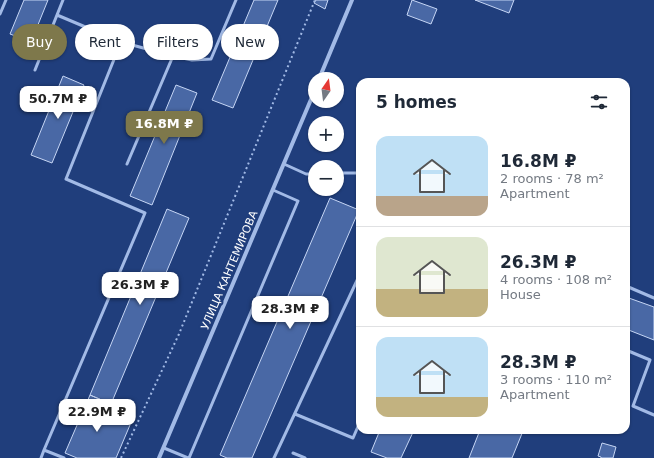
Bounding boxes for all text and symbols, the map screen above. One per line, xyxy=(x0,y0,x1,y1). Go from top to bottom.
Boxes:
chip: Buy xyxy=(12,24,67,60)
chip: Rent xyxy=(75,24,135,60)
chip: Filters xyxy=(143,24,213,60)
chip: New xyxy=(221,24,279,60)
north arrow xyxy=(308,72,344,108)
map controls xyxy=(308,72,344,196)
pin: 50.7M ₽ xyxy=(21,86,95,120)
text: 50.7M ₽ xyxy=(29,91,87,106)
icon: filters xyxy=(588,91,610,113)
text: 5 homes xyxy=(376,92,457,112)
pin: 16.8M ₽ xyxy=(127,111,201,145)
text: 16.8M ₽ xyxy=(135,116,193,131)
button: + xyxy=(308,116,344,152)
text: 16.8M ₽ xyxy=(500,151,577,171)
icon: home xyxy=(408,152,456,200)
button: − xyxy=(308,160,344,196)
text: 2 rooms · 78 m² xyxy=(500,171,604,186)
text: Apartment xyxy=(500,186,570,201)
street label: УЛИЦА КАНТЕМИРОВА xyxy=(198,208,261,332)
text: 26.3M ₽ xyxy=(500,252,577,272)
icon: home xyxy=(408,253,456,301)
pin: 26.3M ₽ xyxy=(103,272,177,306)
text: 4 rooms · 108 m² xyxy=(500,272,612,287)
text: 26.3M ₽ xyxy=(111,277,169,292)
text: House xyxy=(500,287,541,302)
pin: 28.3M ₽ xyxy=(253,296,327,330)
text: 28.3M ₽ xyxy=(261,301,319,316)
text: 28.3M ₽ xyxy=(500,352,577,372)
icon: home xyxy=(408,353,456,401)
text: 3 rooms · 110 m² xyxy=(500,372,612,387)
text: Apartment xyxy=(500,387,570,402)
pin: 22.9M ₽ xyxy=(60,399,134,433)
text: 22.9M ₽ xyxy=(68,404,126,419)

